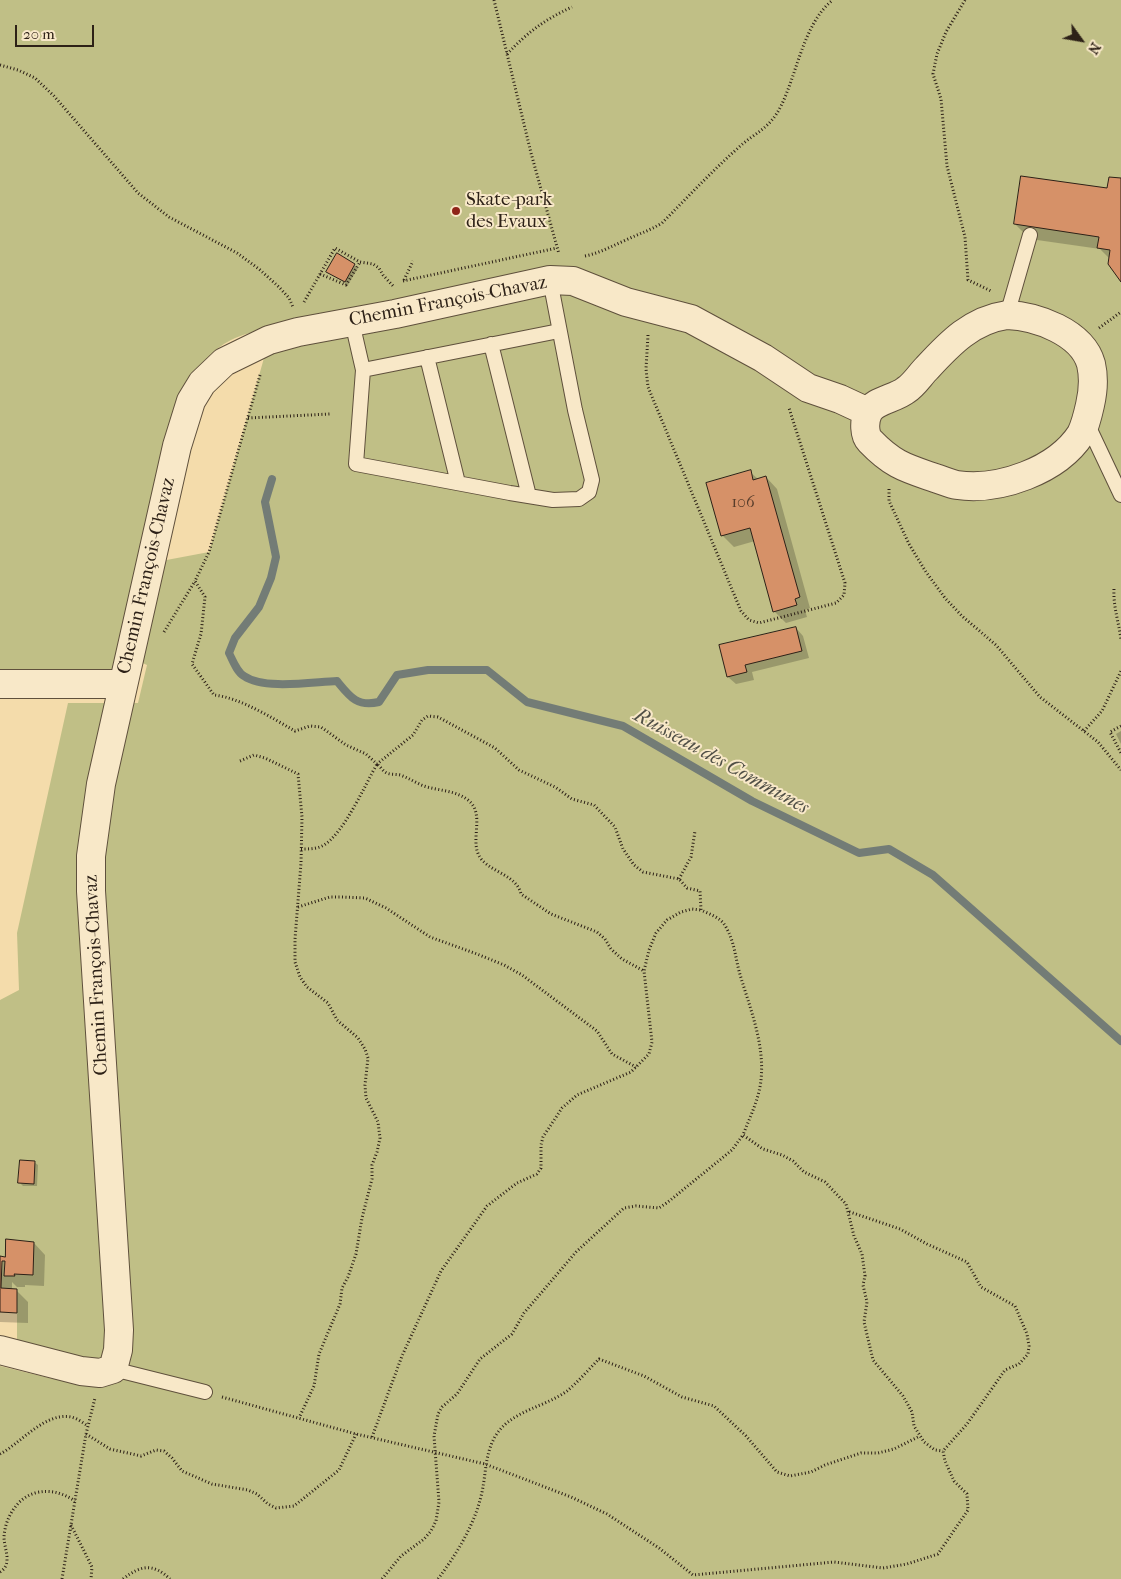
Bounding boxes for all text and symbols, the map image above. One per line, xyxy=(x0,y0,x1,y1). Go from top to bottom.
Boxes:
scale bar xyxy=(18,15,96,47)
north arrow xyxy=(1056,15,1106,65)
text: 20 m xyxy=(23,25,55,43)
text: N xyxy=(1084,39,1104,57)
place label: Skate-park des Evaux xyxy=(466,189,552,233)
marker: Skate-park des Evaux xyxy=(450,205,462,217)
street label: Chemin François-Chavaz xyxy=(347,272,549,332)
street label: Chemin François-Chavaz xyxy=(113,475,181,677)
house number: 106 xyxy=(731,493,755,513)
water label: Ruisseau des Communes xyxy=(629,704,813,820)
street label: Chemin François-Chavaz xyxy=(80,874,114,1076)

